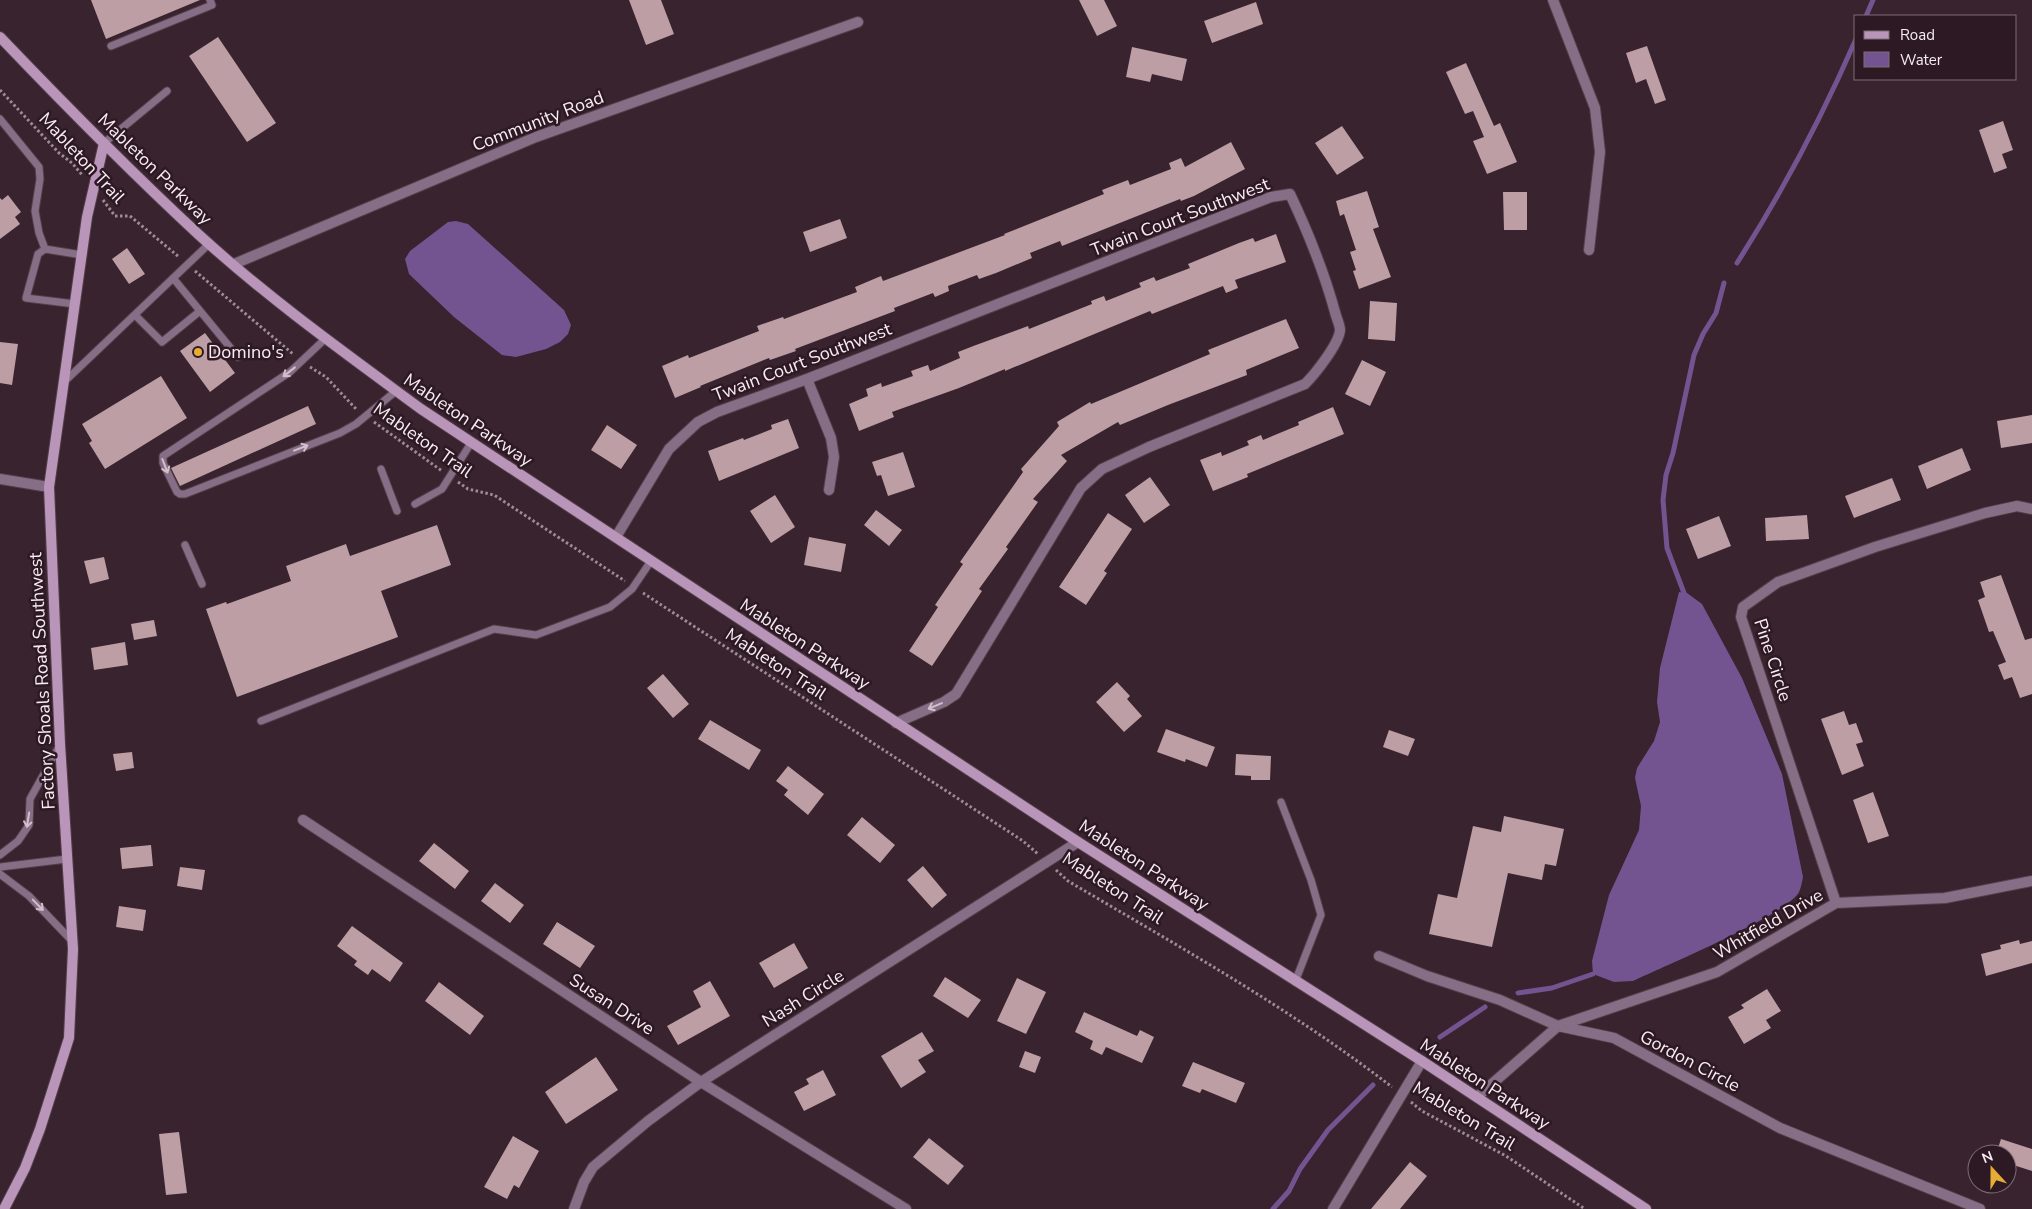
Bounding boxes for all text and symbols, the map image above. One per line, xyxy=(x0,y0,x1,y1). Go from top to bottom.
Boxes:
legend xyxy=(1854,15,2017,80)
text: Road xyxy=(1900,25,1935,45)
text: Water xyxy=(1900,50,1943,70)
street label: Community Road xyxy=(469,85,607,157)
street label: Mableton Trail xyxy=(34,107,131,209)
street label: Mableton Parkway xyxy=(92,108,218,230)
street label: Twain Court Southwest xyxy=(1087,172,1273,262)
street label: Twain Court Southwest xyxy=(709,317,895,407)
place label: Domino's xyxy=(208,340,284,364)
marker: Domino's xyxy=(192,346,204,358)
one-way arrow xyxy=(282,367,296,377)
street label: Mableton Parkway xyxy=(399,368,538,472)
street label: Mableton Trail xyxy=(369,397,478,484)
one-way arrow xyxy=(293,443,309,452)
one-way arrow xyxy=(161,458,170,473)
street label: Factory Shoals Road Southwest xyxy=(23,551,61,810)
street label: Mableton Parkway xyxy=(735,593,875,695)
street label: Pine Circle xyxy=(1748,616,1798,704)
street label: Mableton Trail xyxy=(721,622,832,706)
one-way arrow xyxy=(928,702,943,712)
one-way arrow xyxy=(22,812,32,828)
street label: Mableton Parkway xyxy=(1074,814,1214,916)
street label: Mableton Trail xyxy=(1058,846,1169,930)
street label: Whitfield Drive xyxy=(1709,883,1827,965)
one-way arrow xyxy=(32,899,44,911)
street label: Nash Circle xyxy=(758,963,848,1033)
street label: Susan Drive xyxy=(565,968,659,1040)
street label: Gordon Circle xyxy=(1636,1024,1744,1098)
street label: Mableton Parkway xyxy=(1415,1033,1555,1135)
street label: Mableton Trail xyxy=(1408,1076,1521,1157)
north arrow xyxy=(1967,1144,2017,1194)
text: N xyxy=(1979,1147,1996,1168)

